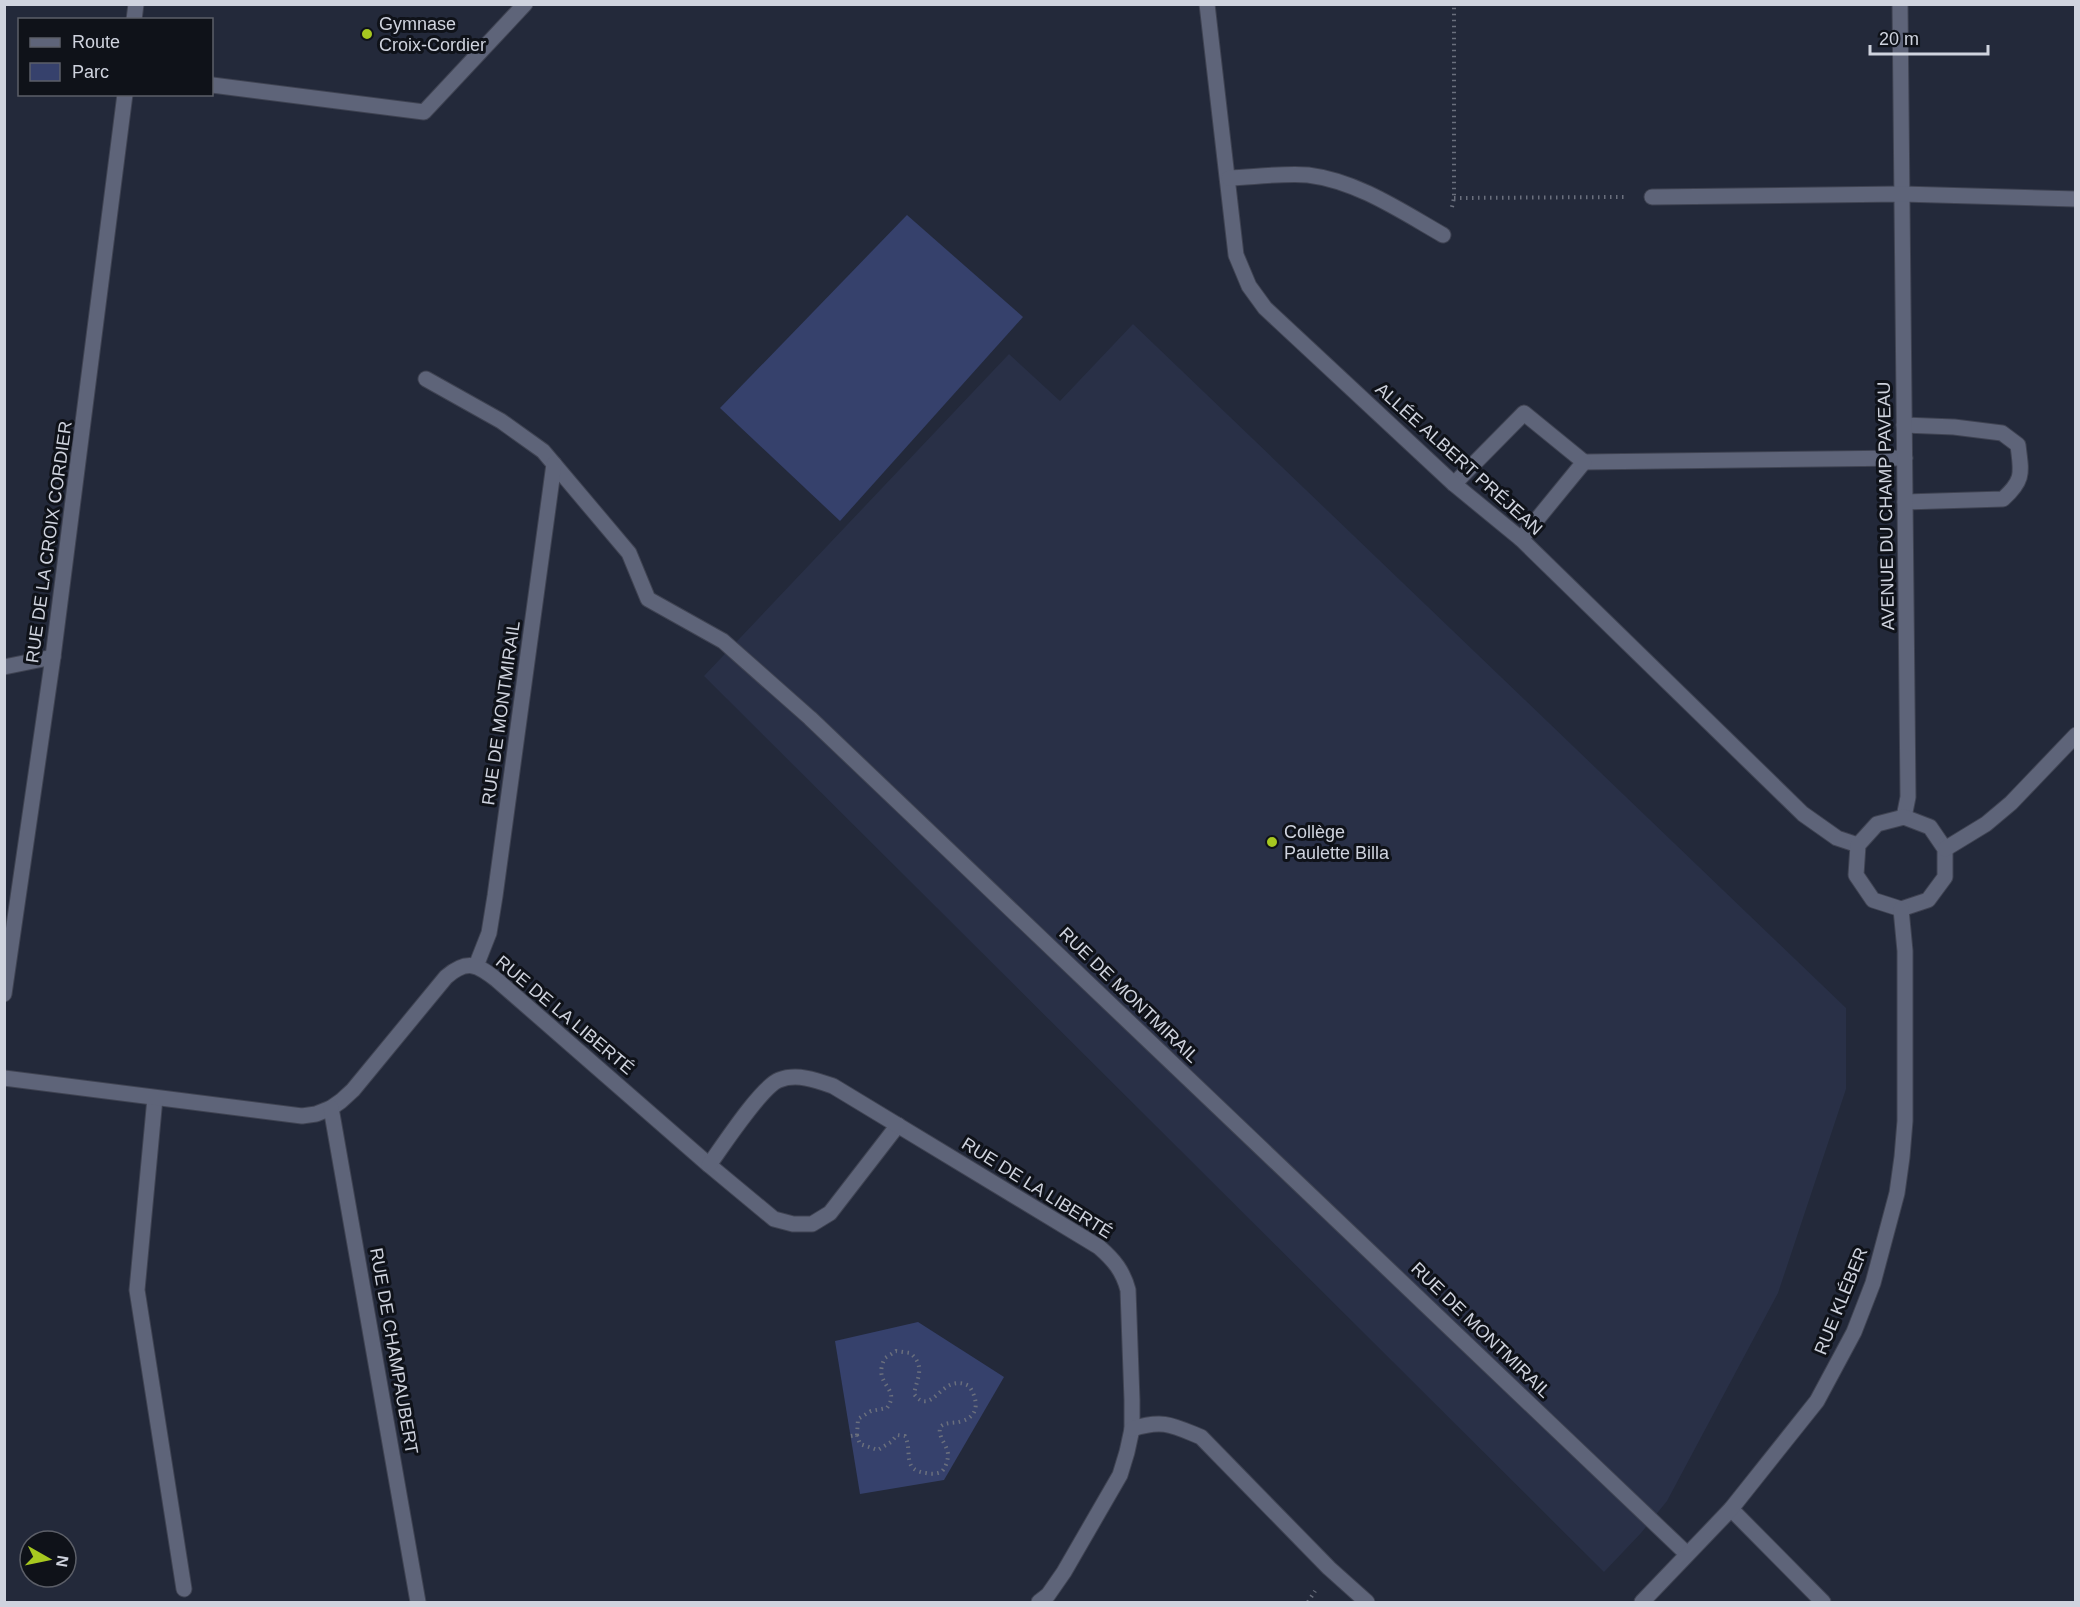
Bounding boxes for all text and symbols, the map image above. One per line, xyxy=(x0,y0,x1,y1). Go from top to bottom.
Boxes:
place label: Gymnase Croix-Cordier xyxy=(379,14,486,55)
legend xyxy=(18,18,213,96)
scale bar xyxy=(1870,18,1988,56)
marker: Gymnase Croix-Cordier xyxy=(360,27,374,41)
text: 20 m xyxy=(1879,29,1919,49)
text: Route xyxy=(72,32,120,52)
text: Parc xyxy=(72,62,109,82)
street label: ALLÉE ALBERT PRÉJEAN xyxy=(1372,379,1546,539)
street label: AVENUE DU CHAMP PAVEAU xyxy=(1874,381,1898,631)
street label: RUE DE LA CROIX CORDIER xyxy=(22,420,76,664)
street label: RUE DE MONTMIRAIL xyxy=(478,620,524,806)
place label: Collège Paulette Billa xyxy=(1284,822,1390,863)
marker: Collège Paulette Billa xyxy=(1265,835,1279,849)
street label: RUE DE MONTMIRAIL xyxy=(1055,923,1203,1067)
street label: RUE DE LA LIBERTÉ xyxy=(492,952,638,1078)
street label: RUE DE LA LIBERTÉ xyxy=(958,1133,1116,1243)
street label: RUE KLÉBER xyxy=(1810,1244,1872,1358)
street label: RUE DE CHAMPAUBERT xyxy=(366,1246,422,1456)
street label: RUE DE MONTMIRAIL xyxy=(1407,1258,1555,1402)
north arrow xyxy=(18,1529,78,1589)
text: N xyxy=(53,1554,72,1568)

